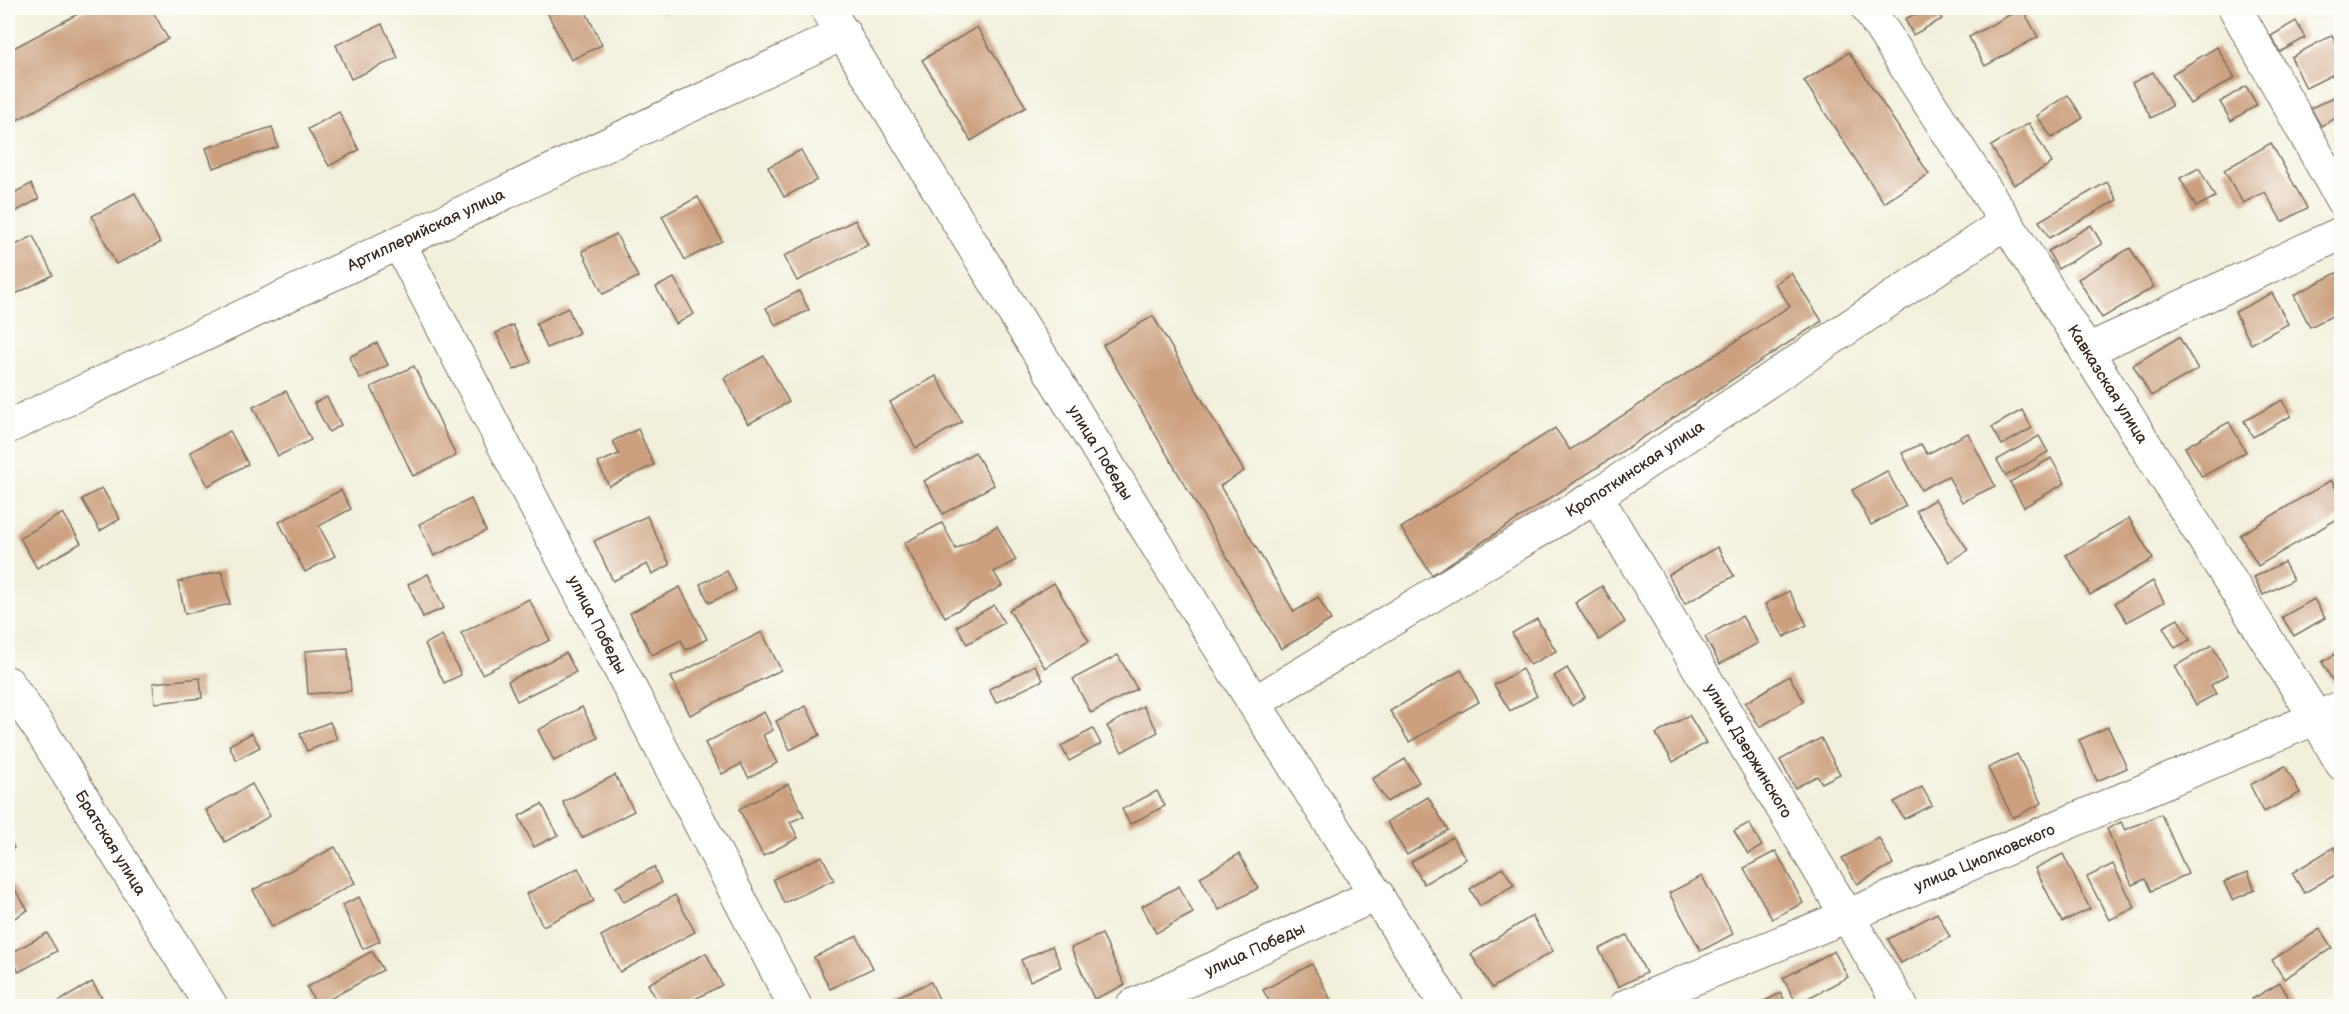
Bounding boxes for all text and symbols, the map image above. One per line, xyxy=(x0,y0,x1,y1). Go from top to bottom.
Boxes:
street label: Артиллерийская улица xyxy=(343,185,508,276)
street label: Кавказская улица xyxy=(2063,321,2152,448)
street label: улица Победы xyxy=(1064,402,1137,504)
street label: Кропоткинская улица xyxy=(1562,417,1708,522)
street label: улица Победы xyxy=(564,572,630,677)
street label: улица Дзержинского xyxy=(1701,680,1796,822)
street label: Братская улица xyxy=(71,787,150,899)
street label: улица Циолковского xyxy=(1911,820,2058,896)
street label: улица Победы xyxy=(1202,919,1308,981)

